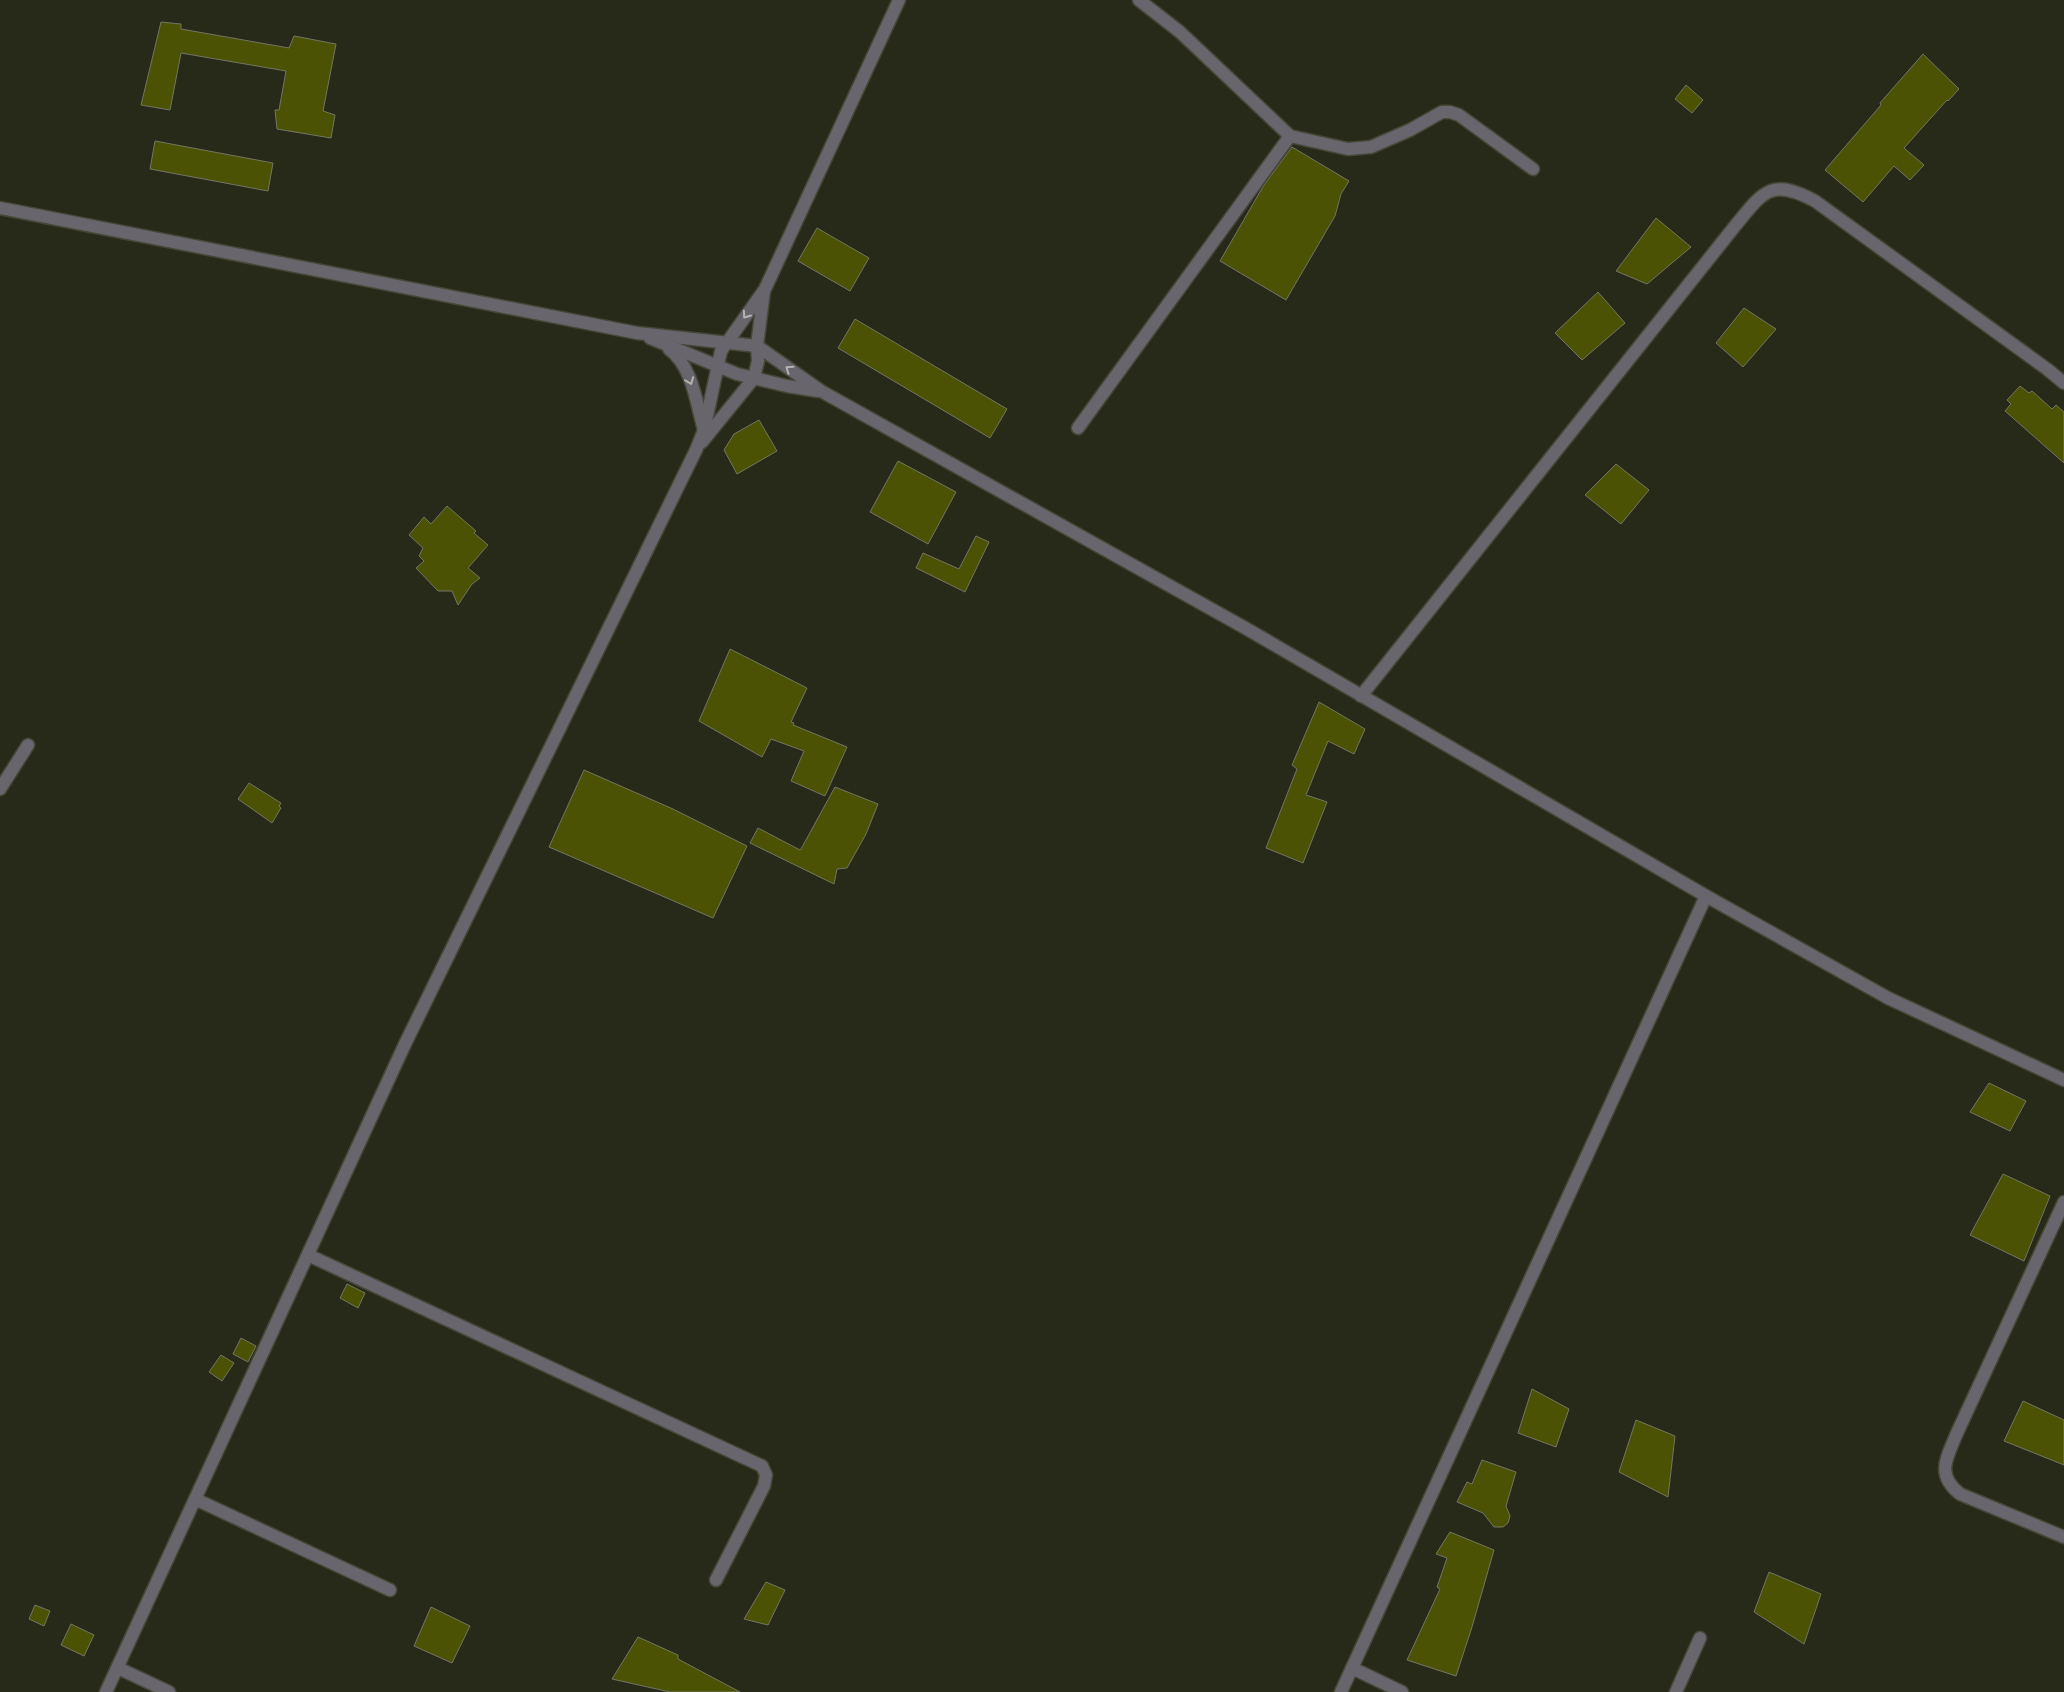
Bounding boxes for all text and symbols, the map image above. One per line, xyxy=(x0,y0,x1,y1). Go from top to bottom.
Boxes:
one-way arrow xyxy=(743,309,752,319)
one-way arrow xyxy=(785,366,795,375)
one-way arrow xyxy=(684,376,694,384)

